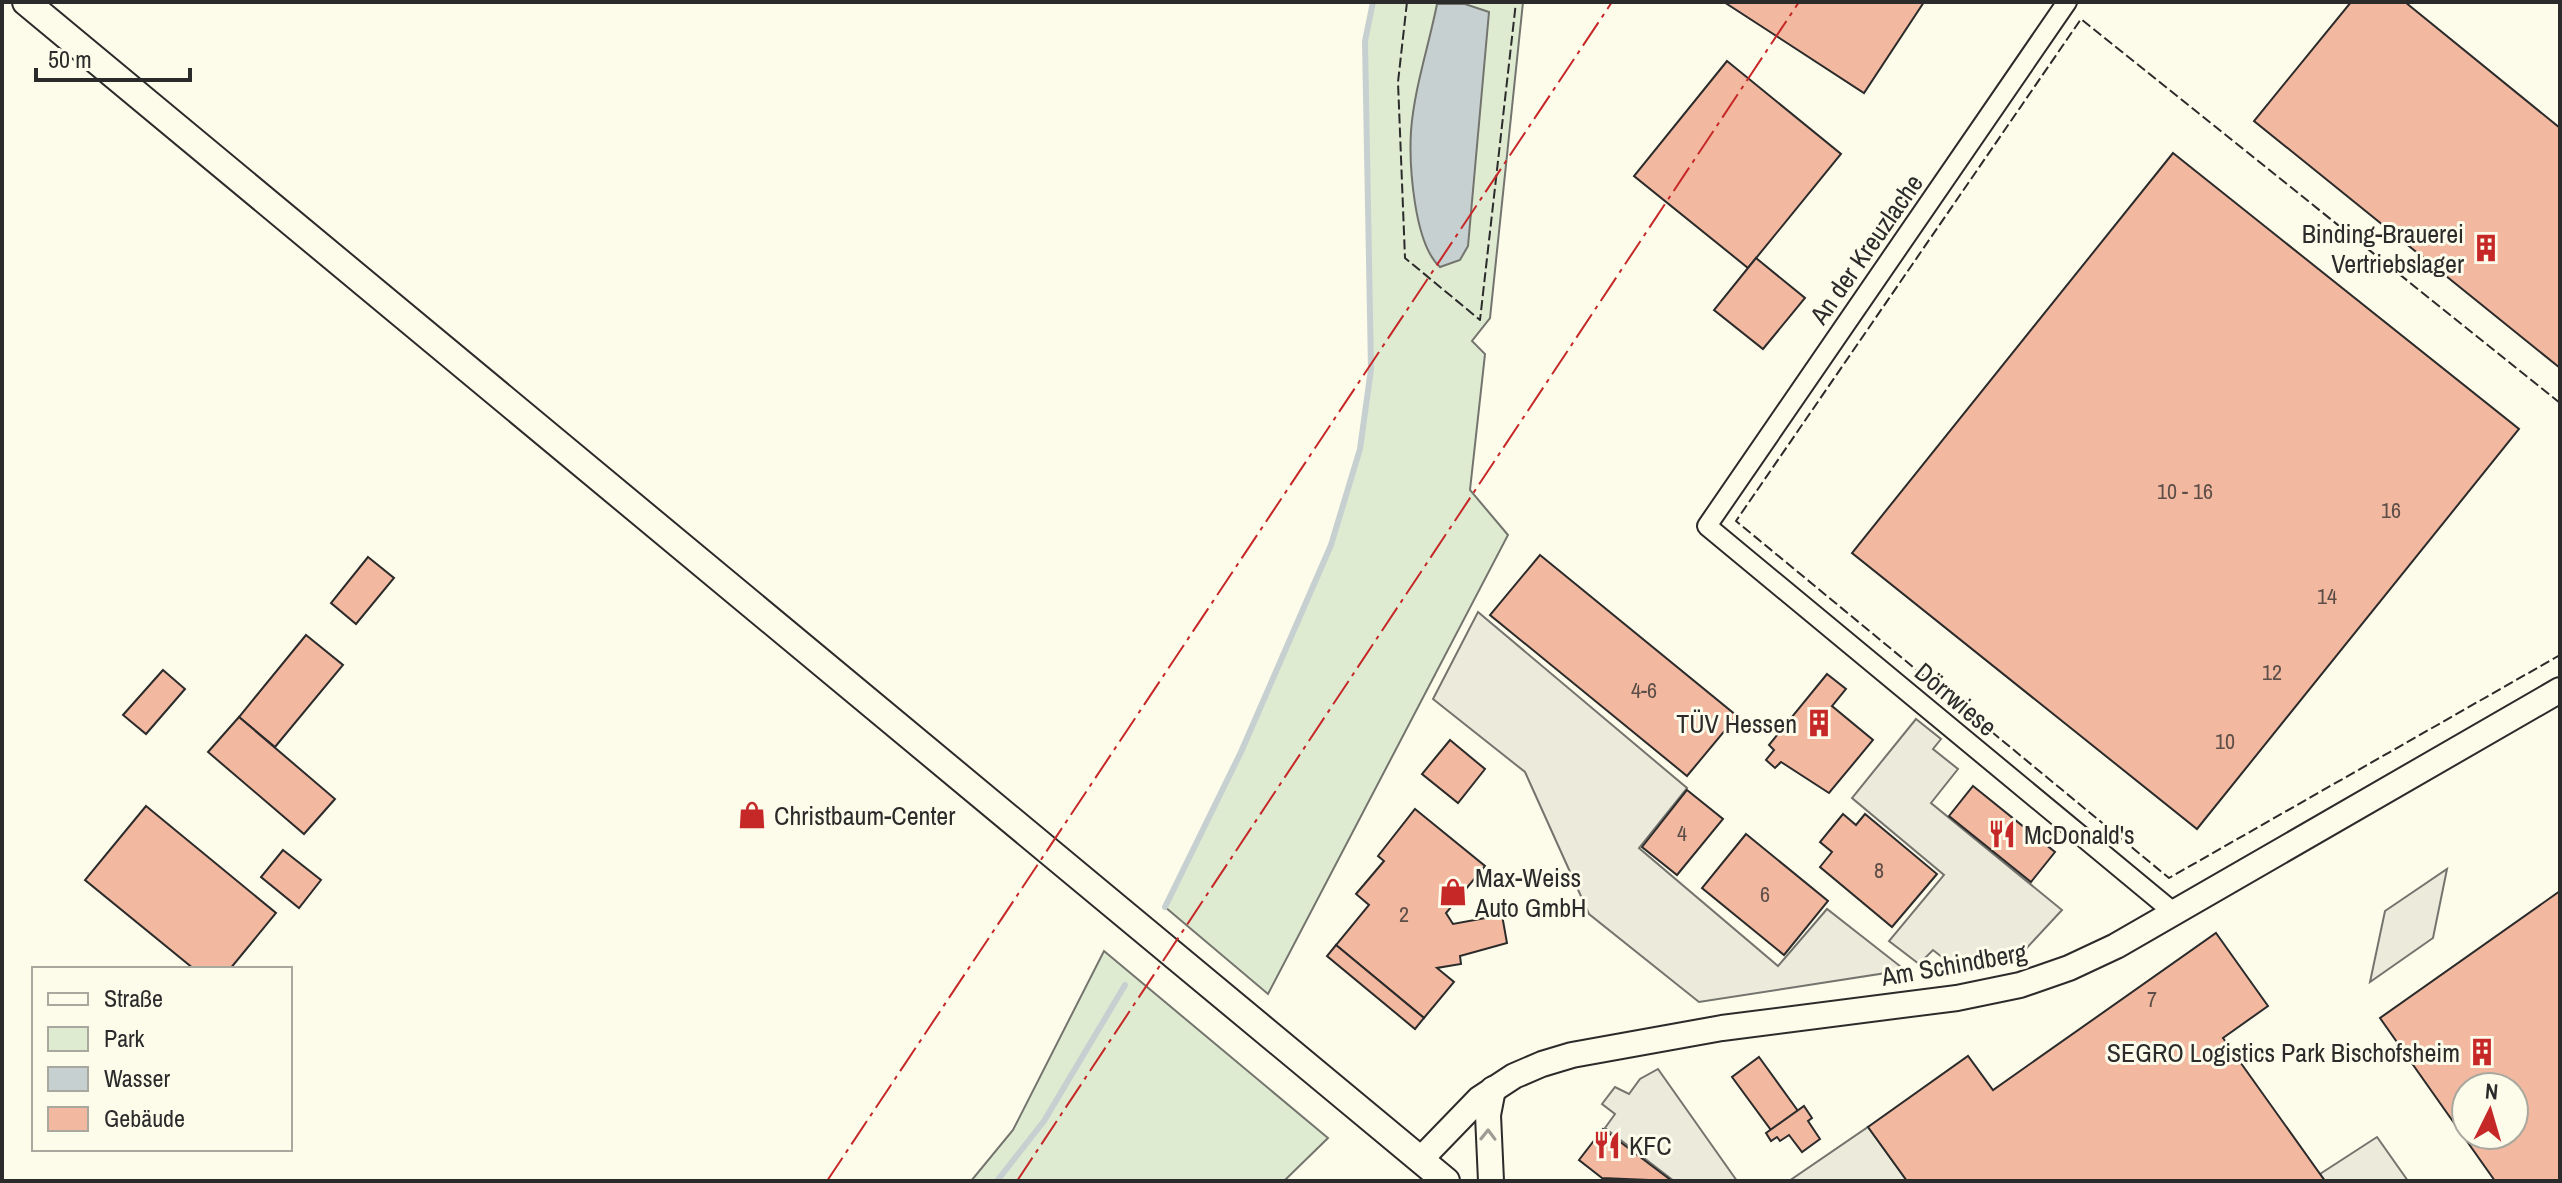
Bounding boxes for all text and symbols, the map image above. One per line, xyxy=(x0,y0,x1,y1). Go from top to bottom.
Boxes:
scale bar xyxy=(36,32,190,82)
text: 50 m xyxy=(48,43,92,75)
street label: An der Kreuzlache xyxy=(1801,167,1931,332)
place label: Binding-Brauerei Vertriebslager xyxy=(2302,216,2464,281)
building icon: Binding-Brauerei Vertriebslager xyxy=(2471,233,2501,263)
house number: 10 - 16 xyxy=(2157,476,2213,506)
house number: 16 xyxy=(2381,495,2401,525)
house number: 14 xyxy=(2317,581,2337,611)
street label: Dörrwiese xyxy=(1908,654,2004,744)
house number: 12 xyxy=(2262,657,2282,687)
house number: 4-6 xyxy=(1631,675,1657,705)
place label: TÜV Hessen xyxy=(1676,706,1797,741)
building icon: TÜV Hessen xyxy=(1804,708,1834,738)
house number: 10 xyxy=(2215,726,2235,756)
place label: Christbaum-Center xyxy=(774,798,955,833)
shop icon: Christbaum-Center xyxy=(737,800,767,830)
place label: McDonald's xyxy=(2024,817,2135,852)
house number: 4 xyxy=(1677,818,1687,848)
restaurant icon: McDonald's xyxy=(1987,819,2017,849)
house number: 8 xyxy=(1874,855,1884,885)
place label: Max-Weiss Auto GmbH xyxy=(1474,860,1586,925)
shop icon: Max-Weiss Auto GmbH xyxy=(1438,877,1468,907)
house number: 6 xyxy=(1760,879,1770,909)
house number: 2 xyxy=(1399,899,1409,929)
street label: Am Schindberg xyxy=(1878,934,2030,994)
legend xyxy=(32,967,292,1151)
text: Straße xyxy=(104,982,163,1014)
house number: 7 xyxy=(2147,984,2157,1014)
text: Park xyxy=(104,1022,145,1054)
place label: SEGRO Logistics Park Bischofsheim xyxy=(2107,1035,2460,1070)
building icon: SEGRO Logistics Park Bischofsheim xyxy=(2467,1037,2497,1067)
text: Wasser xyxy=(104,1062,170,1094)
north arrow xyxy=(2450,1071,2530,1151)
text: N xyxy=(2484,1076,2500,1107)
text: Gebäude xyxy=(104,1102,185,1134)
one-way arrow xyxy=(1479,1128,1496,1141)
place label: KFC xyxy=(1629,1128,1672,1163)
restaurant icon: KFC xyxy=(1592,1130,1622,1160)

